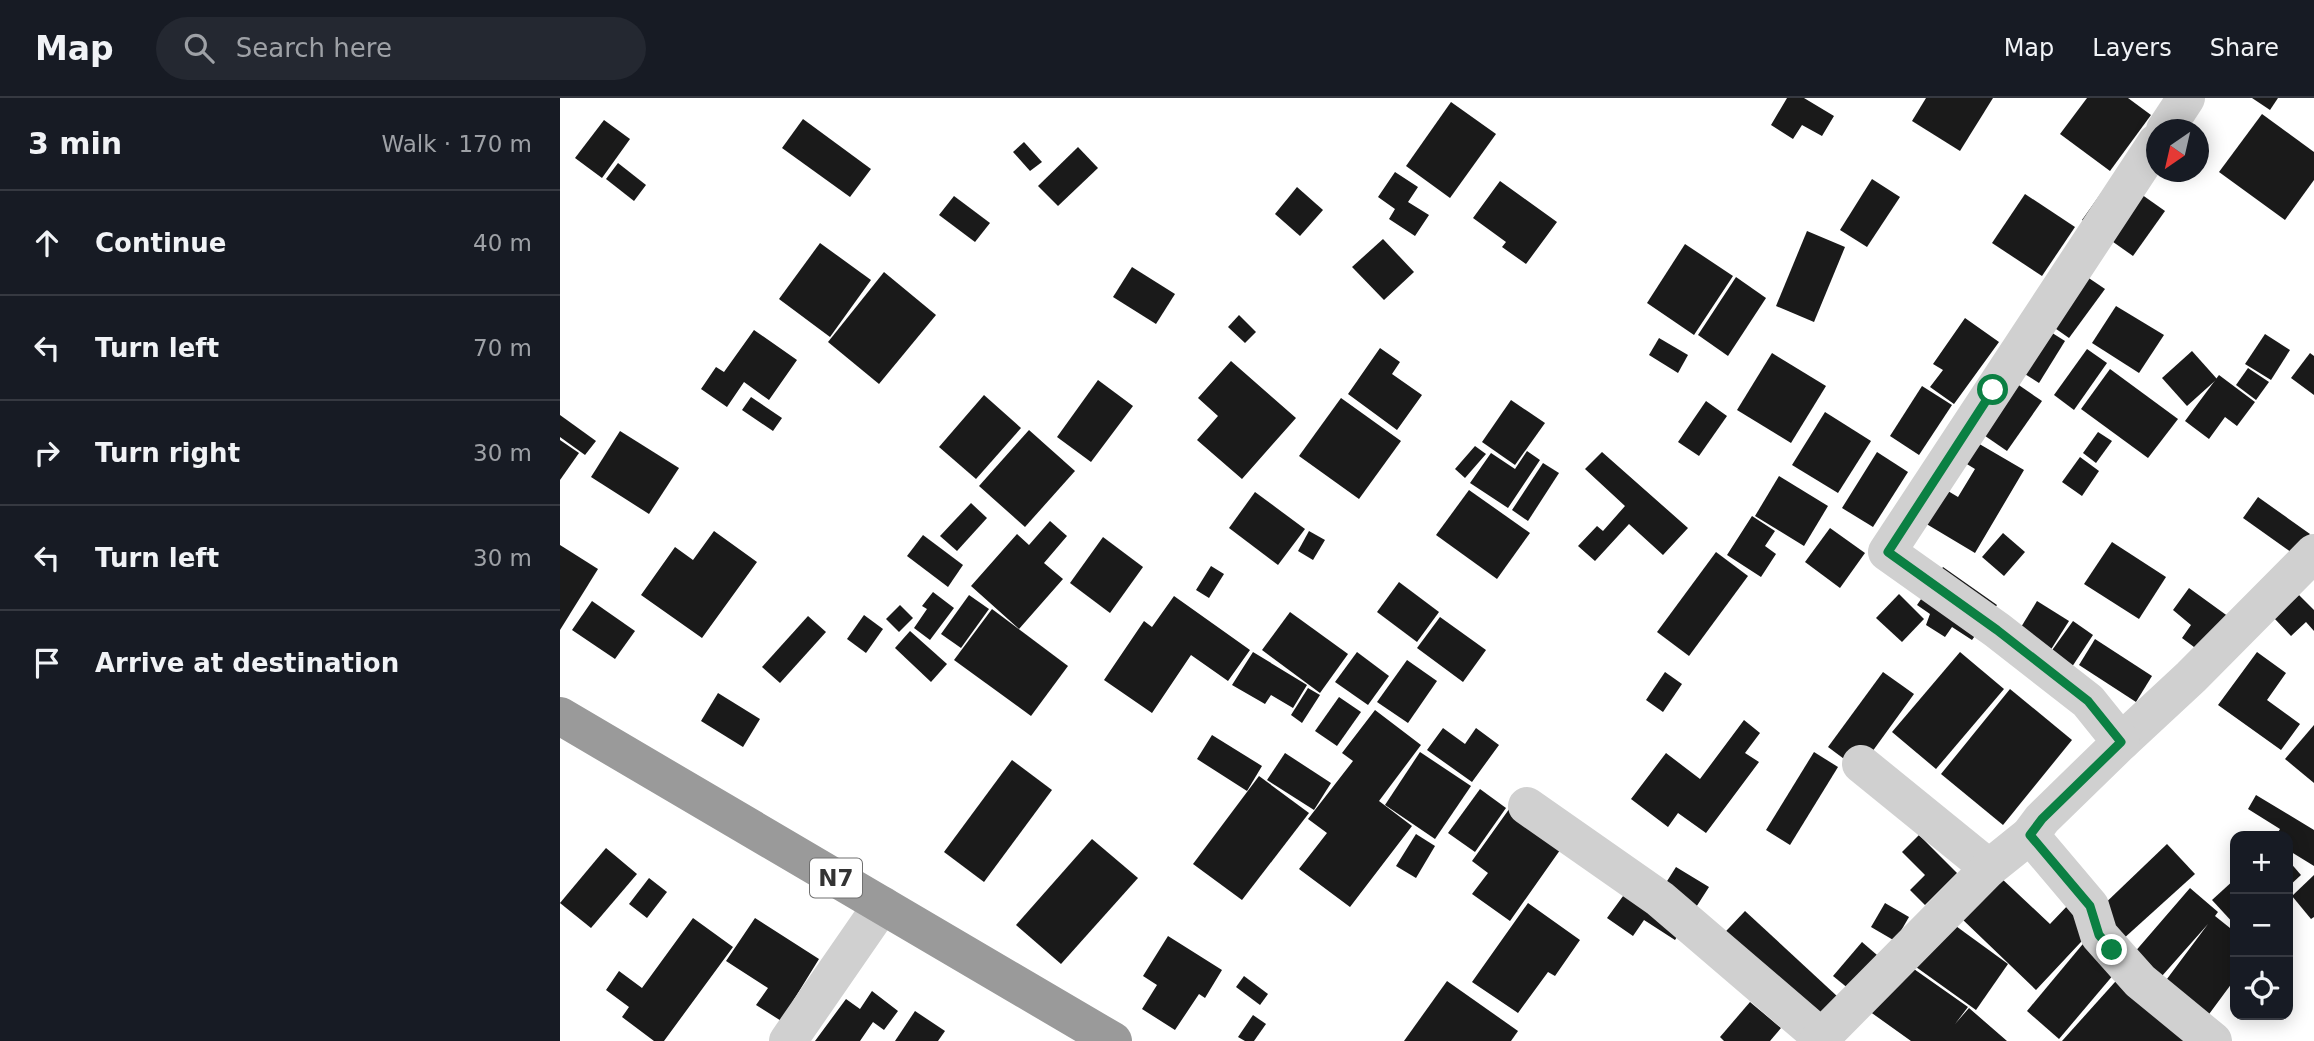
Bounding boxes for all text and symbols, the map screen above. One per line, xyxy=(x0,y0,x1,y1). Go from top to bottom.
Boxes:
search box xyxy=(156,17,646,80)
text: Map xyxy=(35,29,114,68)
icon: search xyxy=(180,29,218,67)
text: Search here xyxy=(236,33,392,63)
text: Map xyxy=(2004,34,2054,62)
text: Layers xyxy=(2092,34,2172,62)
text: Share xyxy=(2210,34,2279,62)
north arrow xyxy=(2146,119,2209,182)
text: 3 min xyxy=(28,126,122,161)
text: Walk · 170 m xyxy=(381,131,532,157)
icon: ahead xyxy=(28,224,66,262)
text: Continue xyxy=(95,228,226,258)
text: 40 m xyxy=(473,230,532,256)
icon: left xyxy=(28,329,66,367)
text: Turn left xyxy=(95,333,219,363)
text: 70 m xyxy=(473,335,532,361)
route start xyxy=(1977,374,2008,405)
icon: right xyxy=(28,434,66,472)
text: Turn right xyxy=(95,438,240,468)
text: 30 m xyxy=(473,440,532,466)
icon: left xyxy=(28,539,66,577)
text: Turn left xyxy=(95,543,219,573)
text: 30 m xyxy=(473,545,532,571)
icon: arrive xyxy=(28,644,66,682)
text: Arrive at destination xyxy=(95,648,399,678)
map controls xyxy=(2230,831,2293,1020)
button: + xyxy=(2230,831,2293,894)
road number: N7 xyxy=(810,858,862,898)
button: − xyxy=(2230,894,2293,957)
route end xyxy=(2096,934,2127,965)
button: locate xyxy=(2230,957,2293,1020)

